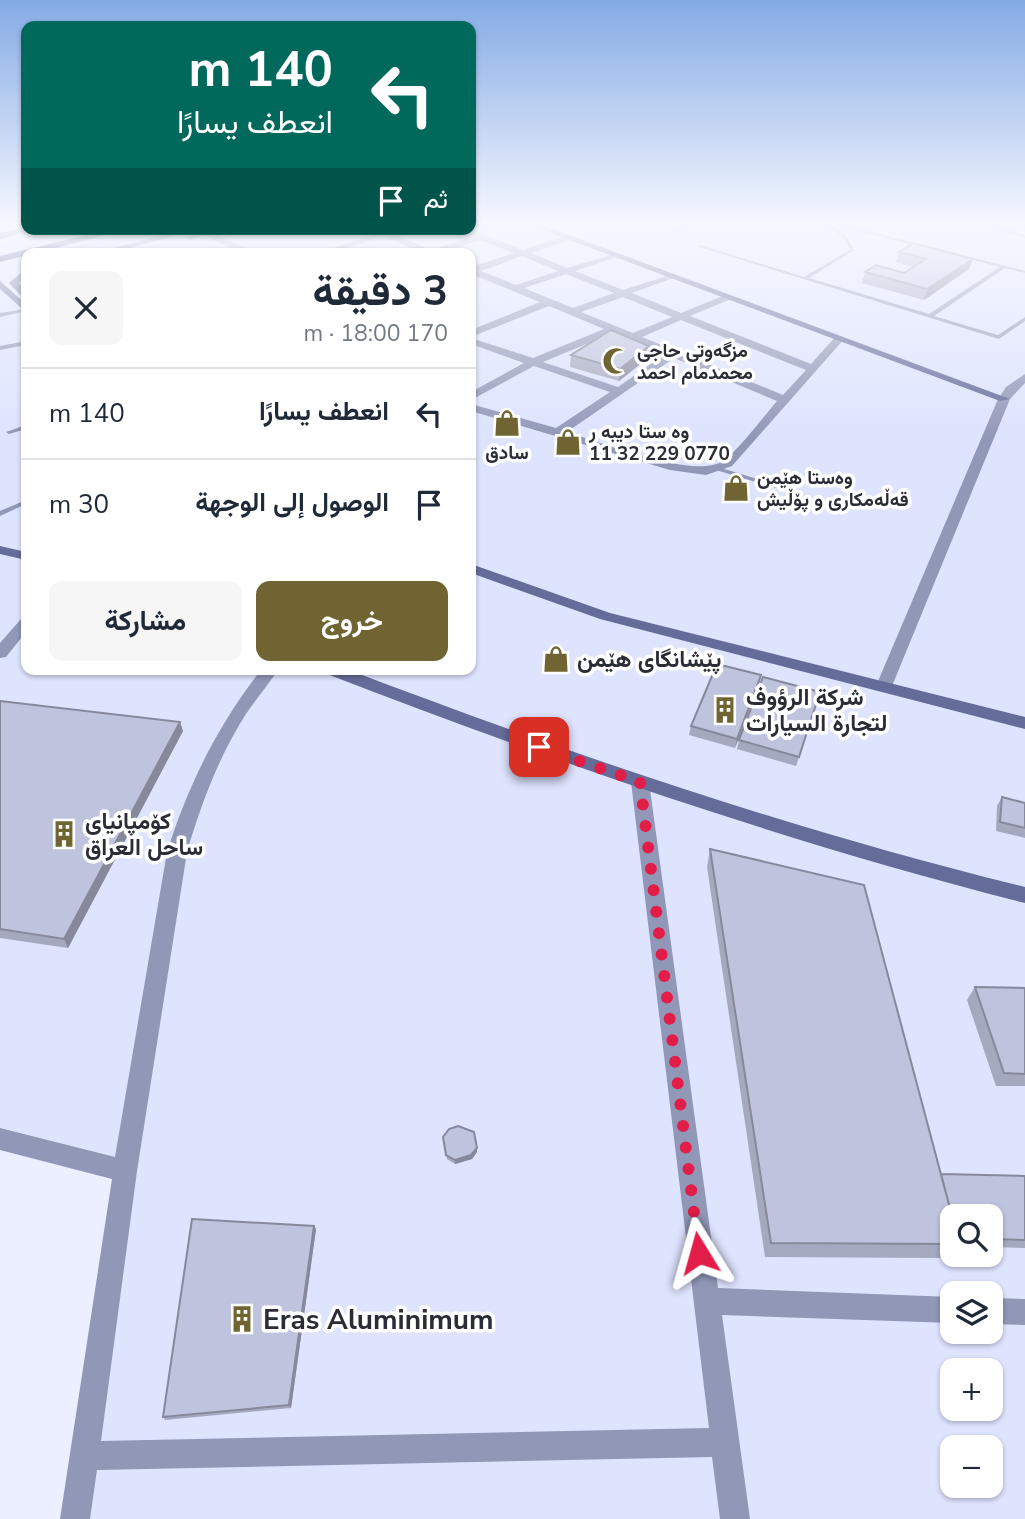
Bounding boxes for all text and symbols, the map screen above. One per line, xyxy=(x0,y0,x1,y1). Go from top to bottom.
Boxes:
text: 140 m xyxy=(189,36,333,103)
icon: left xyxy=(357,49,448,140)
text: انعطف يسارًا xyxy=(177,101,333,144)
icon: arrive xyxy=(372,182,410,220)
text: ثم xyxy=(424,182,448,217)
text: 3 دقيقة xyxy=(312,263,448,320)
button: close xyxy=(49,271,123,345)
text: 170 m · 18:00 xyxy=(303,318,448,349)
place label: مزگەوتی حاجی محمدمام احمد xyxy=(637,338,753,386)
mosque icon: مزگەوتی حاجی محمدمام احمد xyxy=(601,346,631,376)
text: انعطف يسارًا xyxy=(259,394,389,429)
icon: left xyxy=(410,395,448,433)
text: 140 m xyxy=(49,396,125,431)
shop icon: سادق xyxy=(492,408,522,438)
place label: وه ستا دیبه ر 11 32 229 0770 xyxy=(588,419,730,467)
shop icon: وه ستا دیبه ر 11 32 229 0770 xyxy=(553,427,583,457)
place label: سادق xyxy=(485,440,529,466)
place label: وەستا هێمن قەڵەمکاری و پۆڵیش xyxy=(757,465,909,513)
shop icon: وەستا هێمن قەڵەمکاری و پۆڵیش xyxy=(721,473,751,503)
text: الوصول إلى الوجهة xyxy=(195,485,389,520)
icon: arrive xyxy=(410,486,448,524)
text: 30 m xyxy=(49,487,109,522)
button: مشاركة xyxy=(49,581,242,661)
button: خروج xyxy=(256,581,448,661)
shop icon: پێشانگای هێمن xyxy=(541,644,571,674)
place label: پێشانگای هێمن xyxy=(577,644,722,675)
place label: شركة الرؤوف لتجارة السيارات xyxy=(746,682,887,739)
building icon: شركة الرؤوف لتجارة السيارات xyxy=(710,695,740,725)
pin xyxy=(509,717,569,777)
icon: arrive xyxy=(520,728,558,766)
place label: کۆمپانیای ساحل العراق xyxy=(85,806,203,863)
building icon: کۆمپانیای ساحل العراق xyxy=(49,819,79,849)
map controls xyxy=(940,1204,1003,1498)
button: search xyxy=(940,1204,1003,1267)
position arrow xyxy=(662,1216,736,1290)
button: layers xyxy=(940,1281,1003,1344)
place label: Eras Aluminimum xyxy=(263,1301,494,1339)
building icon: Eras Aluminimum xyxy=(227,1304,257,1334)
button: + xyxy=(940,1358,1003,1421)
button: − xyxy=(940,1435,1003,1498)

